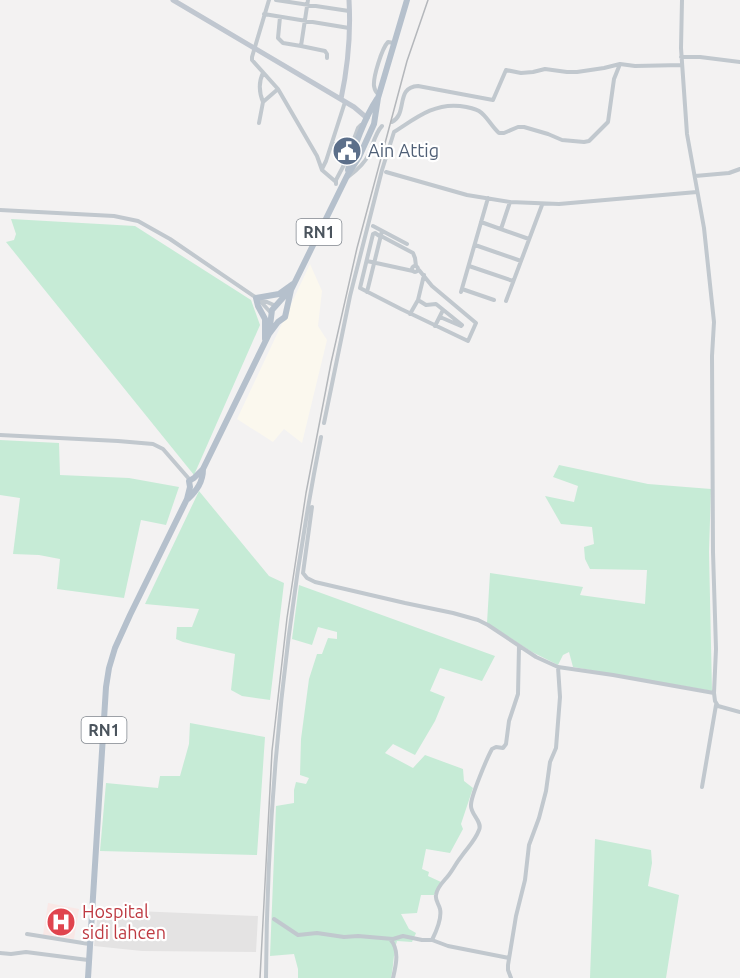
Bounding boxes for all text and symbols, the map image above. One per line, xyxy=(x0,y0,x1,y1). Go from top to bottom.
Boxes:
public building icon: Ain Attig xyxy=(331,135,363,167)
place label: Ain Attig xyxy=(368,140,439,160)
road number: RN1 xyxy=(296,219,342,245)
road number: RN1 xyxy=(82,717,126,743)
place label: Hospital sidi lahcen xyxy=(82,901,166,942)
hospital icon: Hospital sidi lahcen xyxy=(45,906,77,938)

